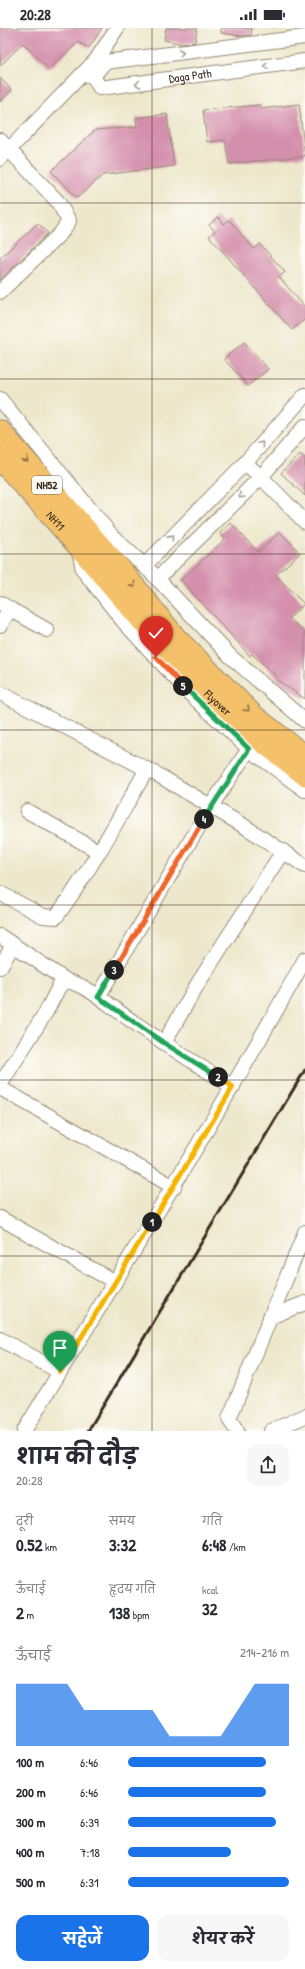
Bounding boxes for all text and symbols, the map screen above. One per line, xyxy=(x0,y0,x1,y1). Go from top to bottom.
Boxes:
text: 20:28 xyxy=(20,4,51,25)
one-way arrow xyxy=(178,48,184,57)
one-way arrow xyxy=(263,61,269,70)
street label: Daga Path xyxy=(168,64,212,87)
one-way arrow xyxy=(134,79,141,88)
one-way arrow xyxy=(257,442,264,449)
one-way arrow xyxy=(21,456,28,463)
road number: NH52 xyxy=(32,476,62,494)
one-way arrow xyxy=(238,491,246,499)
street label: NH11 xyxy=(43,507,69,534)
one-way arrow xyxy=(166,535,174,543)
one-way arrow xyxy=(129,580,136,587)
pin xyxy=(139,616,173,657)
icon: check xyxy=(145,622,167,644)
pin: 5 xyxy=(173,676,193,696)
text: 5 xyxy=(181,679,185,693)
street label: Flyover xyxy=(200,685,236,720)
one-way arrow xyxy=(242,705,250,712)
pin: 4 xyxy=(194,809,214,829)
text: 4 xyxy=(202,812,206,826)
pin: 3 xyxy=(104,960,124,980)
text: 3 xyxy=(112,963,116,977)
pin: 2 xyxy=(208,1067,228,1087)
text: 2 xyxy=(215,1070,221,1084)
pin: 1 xyxy=(142,1212,162,1232)
text: 1 xyxy=(150,1215,154,1229)
pin xyxy=(43,1331,77,1372)
icon: arrive xyxy=(49,1337,71,1359)
text: शाम की दौड़ xyxy=(16,1441,138,1471)
button: share xyxy=(247,1444,289,1486)
text: 20:28 xyxy=(16,1471,43,1489)
text: दूरी xyxy=(16,1514,33,1528)
text: समय xyxy=(109,1514,135,1528)
text: गति xyxy=(202,1514,222,1528)
text: 0.52 xyxy=(16,1533,42,1556)
text: 3:32 xyxy=(109,1533,136,1556)
text: 6:48 xyxy=(202,1533,226,1556)
text: km xyxy=(42,1540,57,1554)
text: /km xyxy=(226,1540,246,1554)
text: ऊँचाई xyxy=(16,1582,46,1596)
text: हृदय गति xyxy=(109,1582,155,1596)
text: kcal xyxy=(202,1583,218,1597)
text: 32 xyxy=(202,1597,218,1620)
text: 2 xyxy=(16,1601,24,1624)
text: 138 xyxy=(109,1601,130,1624)
text: m xyxy=(24,1608,34,1622)
text: bpm xyxy=(130,1608,149,1622)
text: 214–216 m xyxy=(240,1643,289,1661)
text: ऊँचाई xyxy=(16,1646,51,1664)
text: 100 m xyxy=(16,1753,44,1771)
text: 6:46 xyxy=(80,1753,98,1771)
text: 200 m xyxy=(16,1783,46,1801)
text: 6:46 xyxy=(80,1783,98,1801)
text: 300 m xyxy=(16,1813,45,1831)
text: 6:39 xyxy=(80,1813,99,1831)
text: 400 m xyxy=(16,1843,44,1861)
text: 7:18 xyxy=(80,1843,100,1861)
text: 500 m xyxy=(16,1873,45,1891)
text: 6:31 xyxy=(80,1873,99,1891)
button: सहेजें xyxy=(16,1915,149,1961)
button: शेयर करें xyxy=(157,1915,289,1961)

